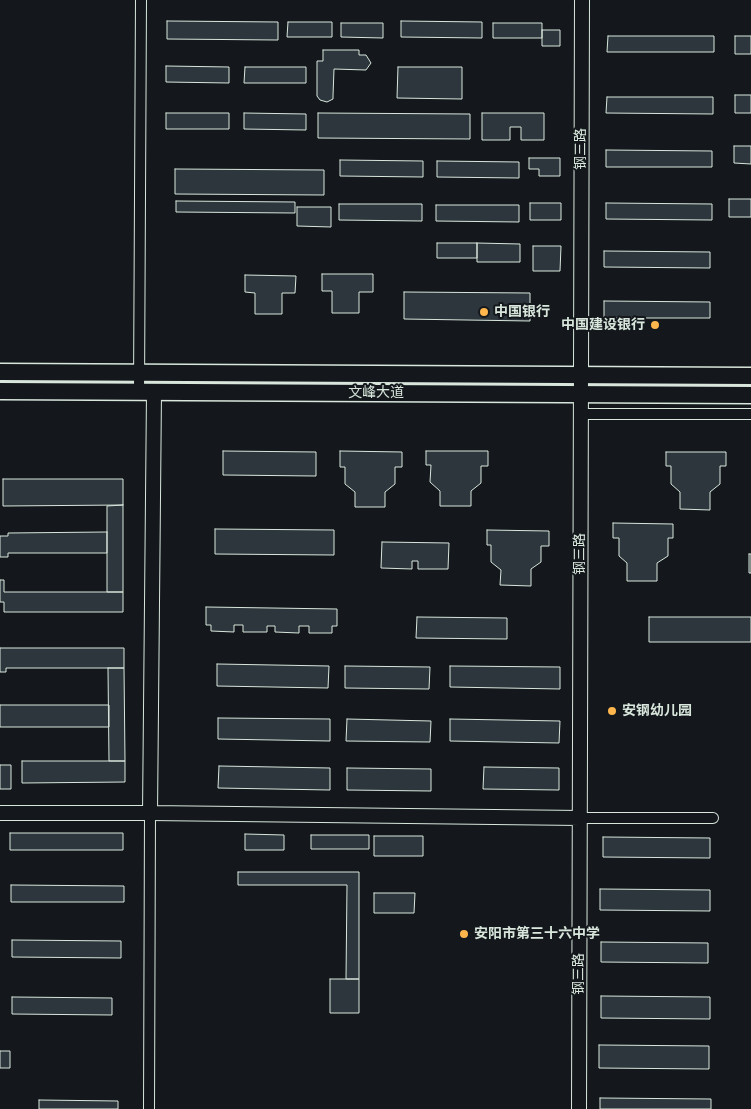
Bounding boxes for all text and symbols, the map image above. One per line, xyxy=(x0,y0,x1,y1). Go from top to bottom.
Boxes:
street label: 钢三路 xyxy=(573,128,589,170)
place label: 中国银行 xyxy=(494,304,550,320)
marker: 中国银行 xyxy=(478,306,490,318)
place label: 中国建设银行 xyxy=(561,317,645,333)
marker: 中国建设银行 xyxy=(649,319,661,331)
street label: 文峰大道 xyxy=(348,385,404,401)
street label: 钢三路 xyxy=(572,533,588,575)
place label: 安钢幼儿园 xyxy=(622,703,692,719)
marker: 安钢幼儿园 xyxy=(606,705,618,717)
place label: 安阳市第三十六中学 xyxy=(474,926,600,942)
marker: 安阳市第三十六中学 xyxy=(458,928,470,940)
street label: 钢三路 xyxy=(571,953,587,995)

